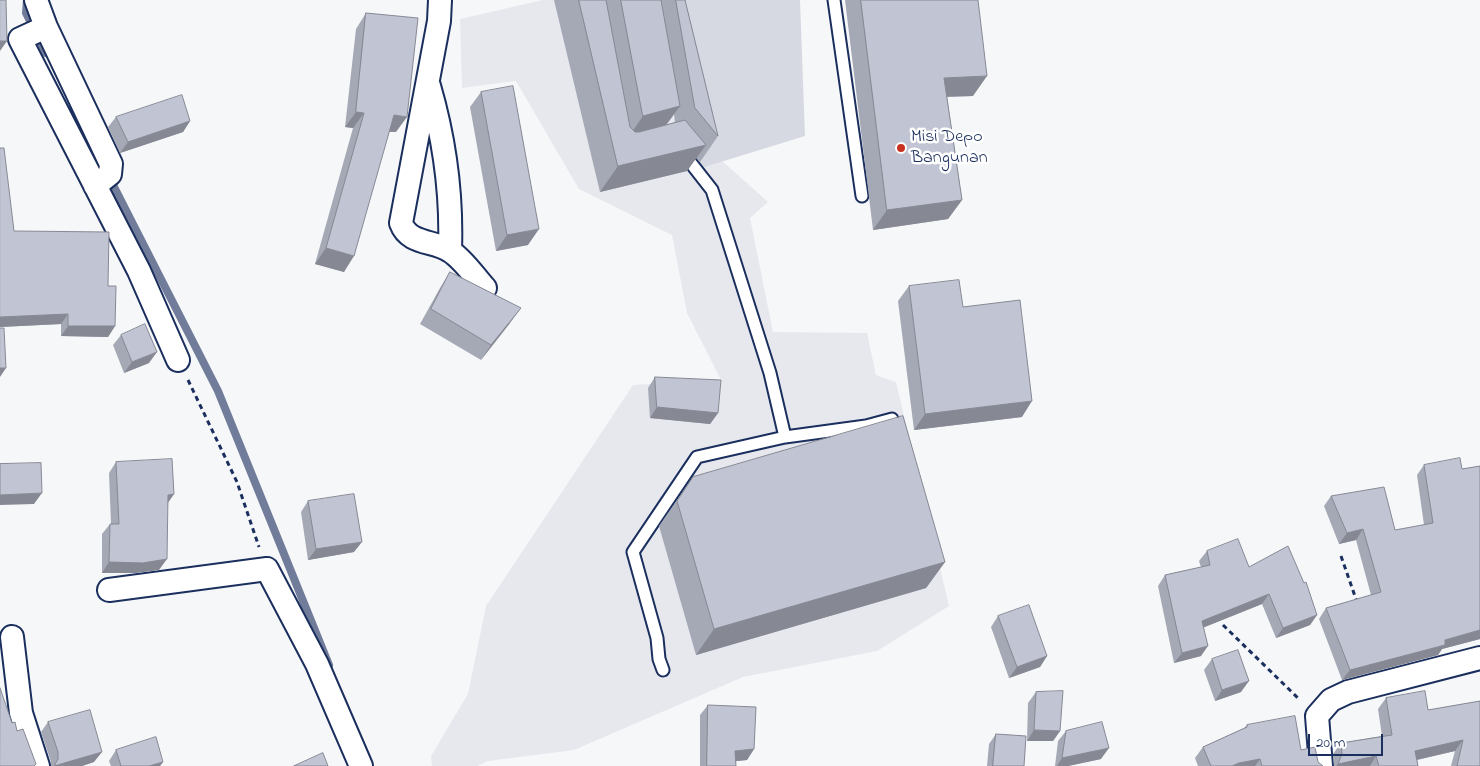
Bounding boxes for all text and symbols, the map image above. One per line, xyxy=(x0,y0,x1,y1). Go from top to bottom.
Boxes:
place label: Misi Depo Bangunan xyxy=(911,127,988,170)
marker: Misi Depo Bangunan xyxy=(895,142,907,154)
scale bar xyxy=(1310,724,1385,756)
text: 20 m xyxy=(1316,732,1345,754)

